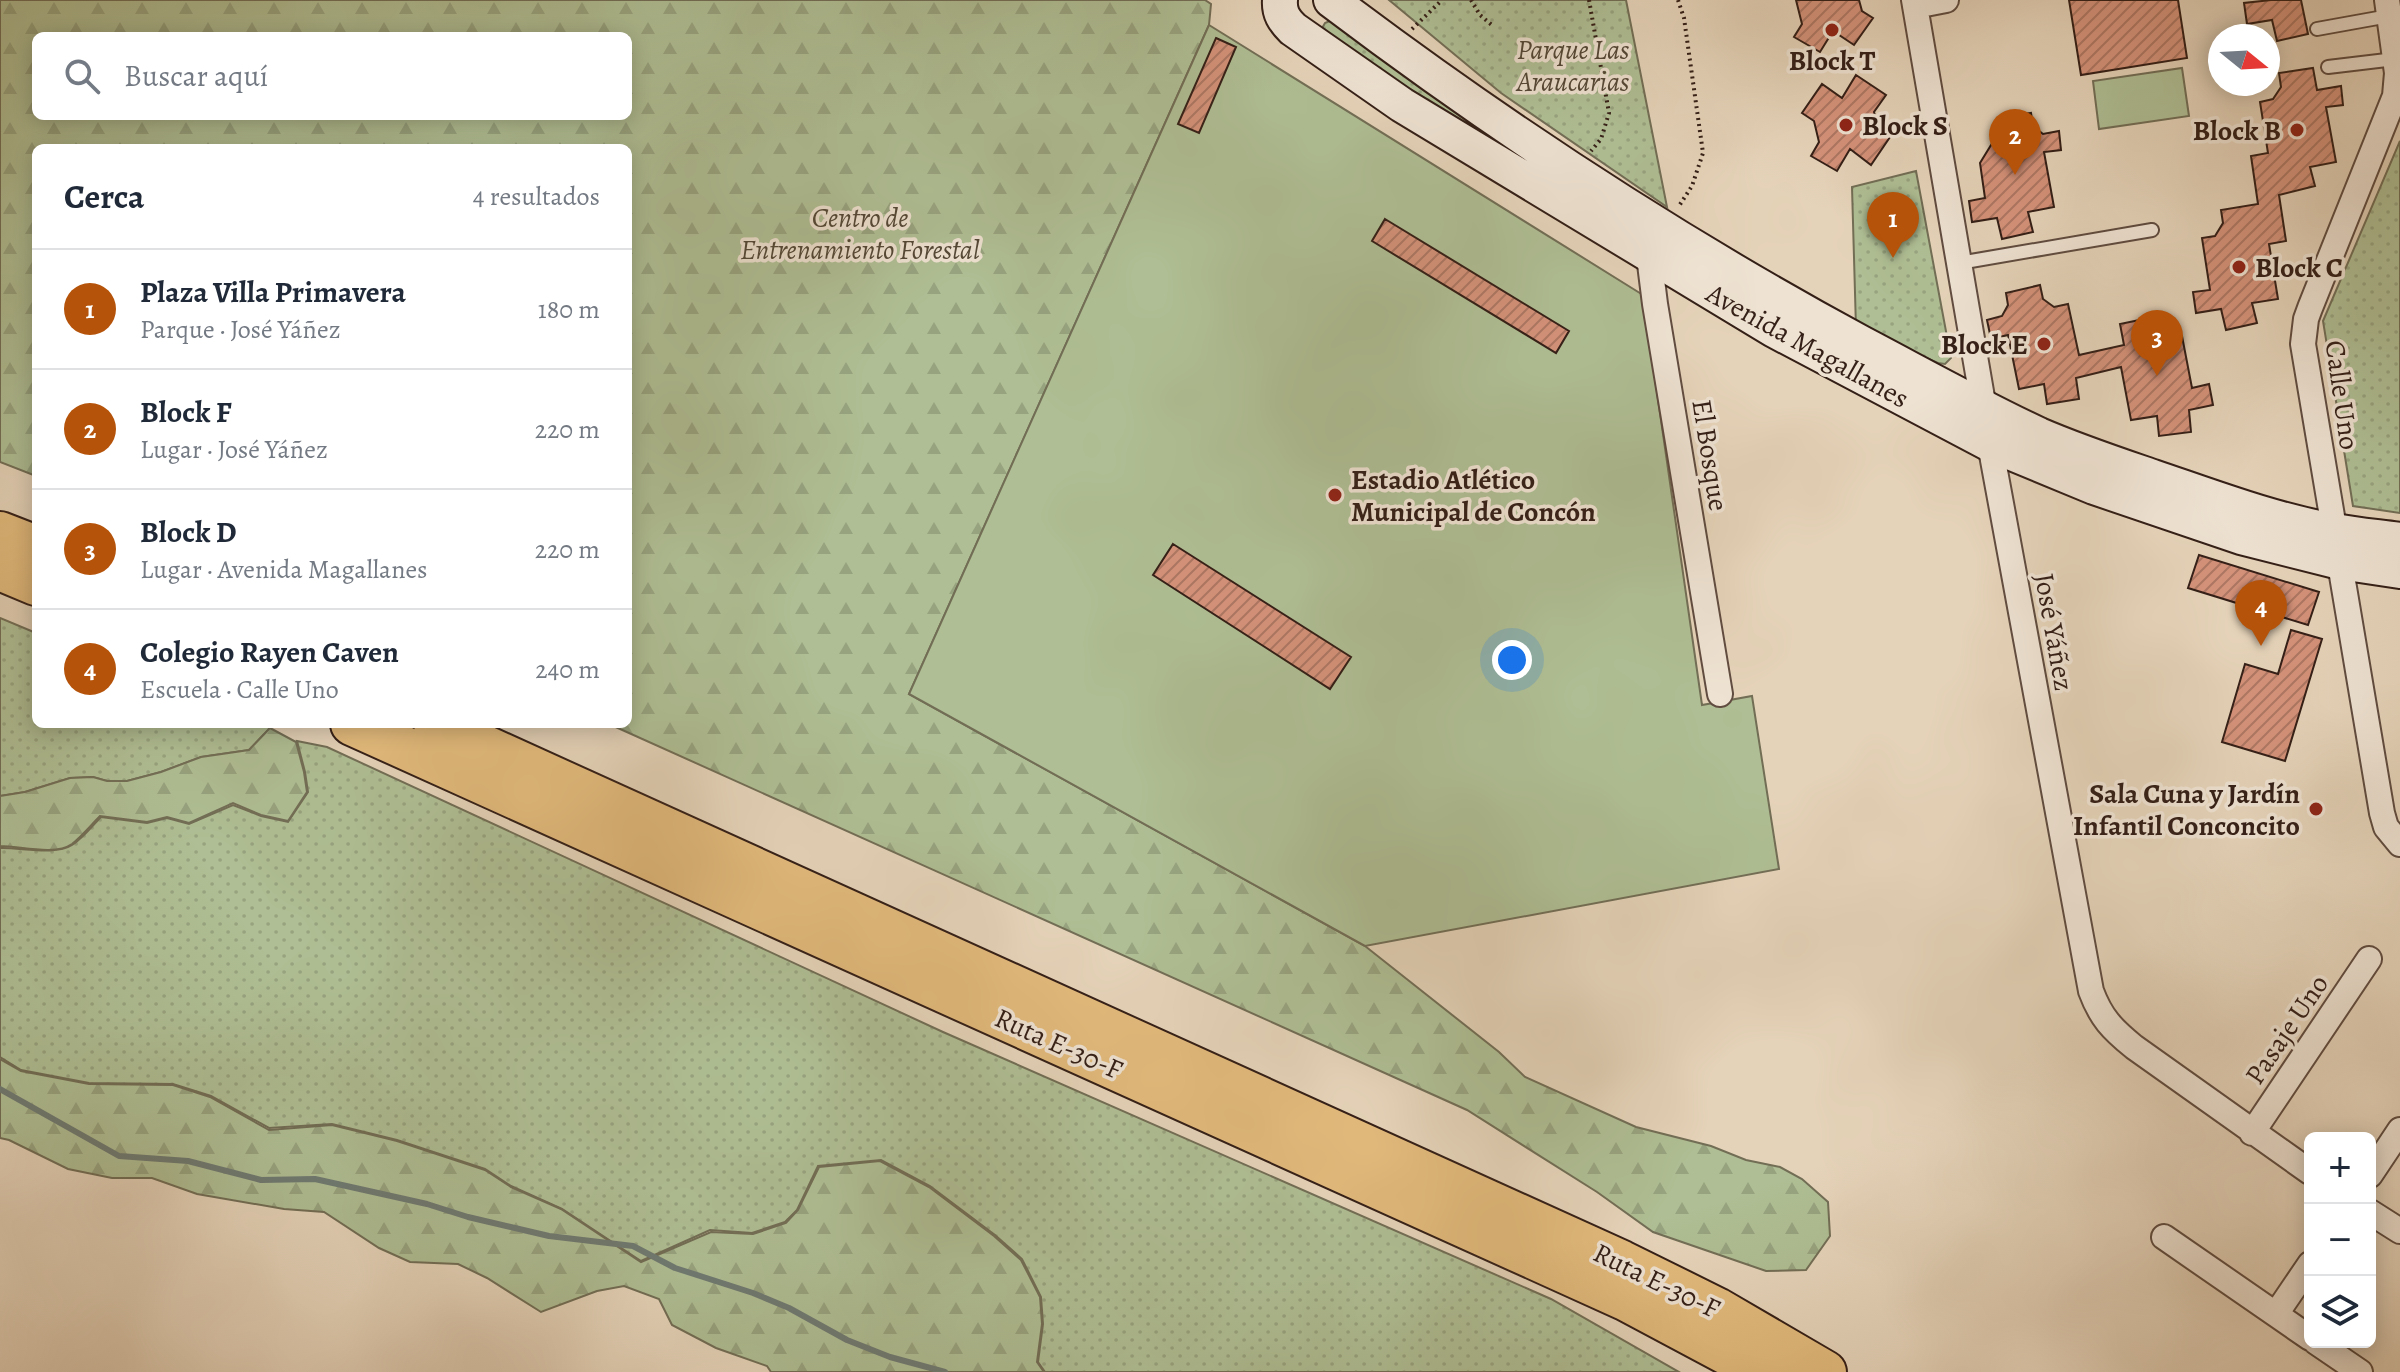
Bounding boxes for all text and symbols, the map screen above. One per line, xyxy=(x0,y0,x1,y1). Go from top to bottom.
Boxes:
marker: Block T xyxy=(1823,21,1841,39)
north arrow xyxy=(2208,24,2280,96)
park label: Parque Las Araucarias xyxy=(1515,31,1630,101)
search box xyxy=(32,32,632,120)
place label: Block T xyxy=(1789,42,1875,80)
icon: search xyxy=(60,54,104,98)
text: Buscar aquí xyxy=(124,56,268,96)
place label: Block S xyxy=(1862,107,1948,145)
pin: 2 xyxy=(1989,109,2041,175)
place label: Block B xyxy=(2193,112,2281,150)
marker: Block S xyxy=(1837,116,1855,134)
marker: Block B xyxy=(2288,121,2306,139)
text: Cerca xyxy=(64,173,145,220)
text: 4 resultados xyxy=(473,179,600,214)
pin: 1 xyxy=(1867,192,1919,258)
park label: Centro de Entrenamiento Forestal xyxy=(740,199,980,269)
place label: Block C xyxy=(2255,249,2343,287)
marker: Block C xyxy=(2230,258,2248,276)
text: Plaza Villa Primavera xyxy=(140,272,406,312)
street label: Avenida Magallanes xyxy=(1698,274,1916,417)
text: 1 xyxy=(85,292,95,327)
text: 180 m xyxy=(538,292,600,327)
pin: 3 xyxy=(2131,310,2183,376)
text: Parque · José Yáñez xyxy=(140,312,341,347)
place label: Block E xyxy=(1941,326,2028,364)
marker: Block E xyxy=(2035,335,2053,353)
street label: Calle Uno xyxy=(2316,338,2368,452)
text: Block F xyxy=(140,392,232,432)
street label: El Bosque xyxy=(1682,397,1738,514)
text: 2 xyxy=(84,412,96,447)
text: 220 m xyxy=(535,412,600,447)
text: Lugar · José Yáñez xyxy=(140,432,328,467)
place label: Estadio Atlético Municipal de Concón xyxy=(1351,461,1596,531)
marker: Estadio Atlético Municipal de Concón xyxy=(1326,486,1344,504)
text: Block D xyxy=(140,512,237,552)
text: 3 xyxy=(84,532,96,567)
text: 220 m xyxy=(535,532,600,567)
text: Lugar · Avenida Magallanes xyxy=(140,552,428,587)
street label: José Yáñez xyxy=(2025,570,2083,694)
pin: 4 xyxy=(2235,580,2287,646)
text: Colegio Rayen Caven xyxy=(140,632,399,672)
your location xyxy=(1492,640,1532,680)
text: 4 xyxy=(84,652,96,687)
text: 240 m xyxy=(535,652,600,687)
text: Escuela · Calle Uno xyxy=(140,672,339,707)
place label: Sala Cuna y Jardín Infantil Conconcito xyxy=(2073,775,2300,845)
marker: Sala Cuna y Jardín Infantil Conconcito xyxy=(2307,800,2325,818)
street label: Pasaje Uno xyxy=(2236,967,2338,1092)
street label: Ruta E-30-F xyxy=(989,999,1129,1089)
map controls xyxy=(2304,1132,2376,1348)
button: + xyxy=(2304,1132,2376,1204)
button: − xyxy=(2304,1204,2376,1276)
street label: Ruta E-30-F xyxy=(1587,1234,1726,1328)
button: layers xyxy=(2304,1276,2376,1348)

